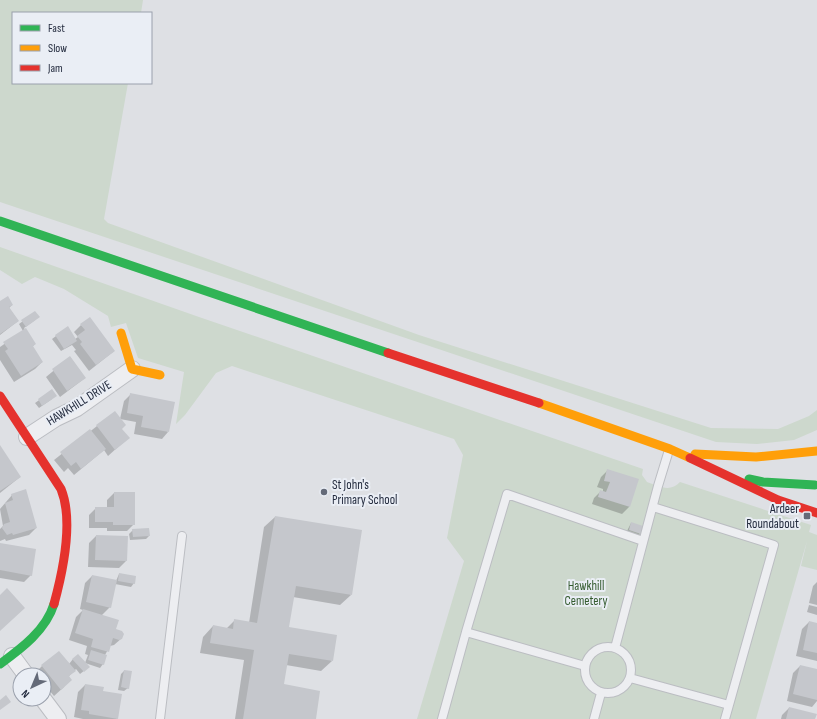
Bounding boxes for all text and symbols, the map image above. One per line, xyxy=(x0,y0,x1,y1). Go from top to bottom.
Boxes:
legend xyxy=(12,12,152,84)
text: Fast xyxy=(48,21,65,36)
text: Slow xyxy=(48,41,67,56)
text: Jam xyxy=(47,61,63,76)
street label: HAWKHILL DRIVE xyxy=(44,377,114,429)
place label: St John's Primary School xyxy=(332,477,397,508)
marker: St John's Primary School xyxy=(319,487,329,497)
place label: Ardeer Roundabout xyxy=(746,501,799,532)
marker: Ardeer Roundabout xyxy=(802,511,812,521)
park label: Hawkhill Cemetery xyxy=(565,578,607,609)
north arrow xyxy=(12,667,52,707)
text: N xyxy=(19,687,32,701)

